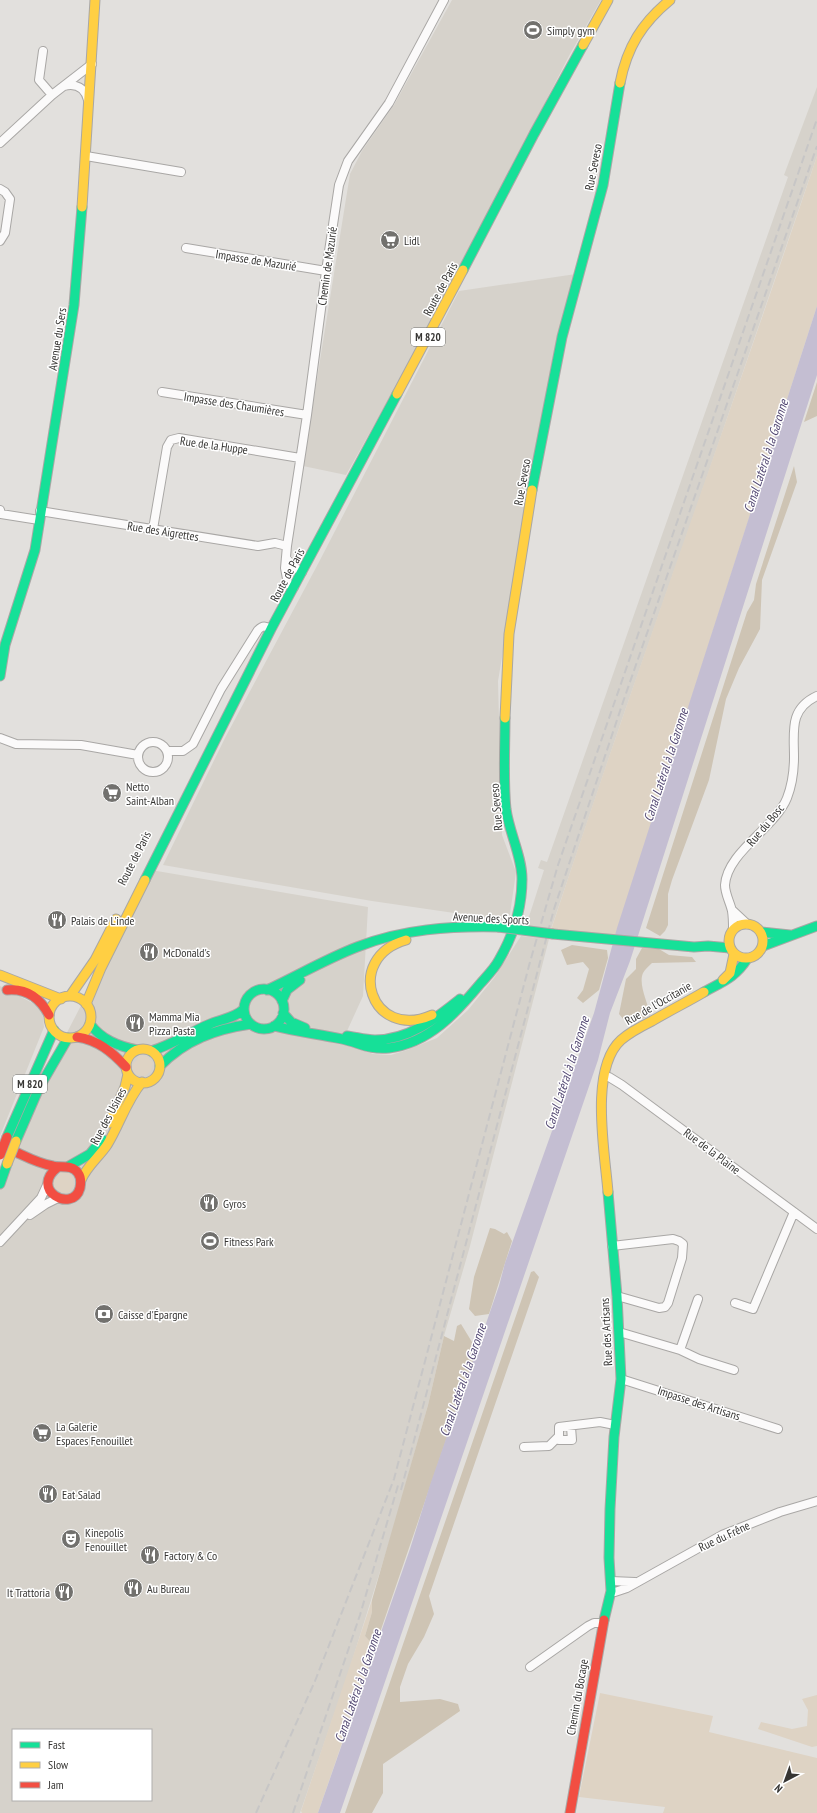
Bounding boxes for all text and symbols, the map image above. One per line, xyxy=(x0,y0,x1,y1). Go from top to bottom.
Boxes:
sports icon: Simply gym xyxy=(522,19,544,41)
place label: Simply gym xyxy=(547,23,595,38)
street label: Rue Seveso xyxy=(581,142,605,192)
street label: Chemin de Mazurié xyxy=(314,226,340,306)
supermarket icon: Lidl xyxy=(379,229,401,251)
place label: Lidl xyxy=(404,233,420,248)
street label: Impasse de Mazurié xyxy=(214,246,298,274)
street label: Route de Paris xyxy=(420,259,460,319)
street label: Avenue du Sers xyxy=(45,307,69,371)
road number: M 820 xyxy=(411,328,445,346)
street label: Impasse des Chaumières xyxy=(183,389,285,419)
water label: Canal Latéral à la Garonne xyxy=(740,396,793,515)
street label: Rue de la Huppe xyxy=(179,433,249,457)
street label: Rue Seveso xyxy=(511,457,533,507)
street label: Rue des Aigrettes xyxy=(126,518,200,544)
street label: Route de Paris xyxy=(267,545,307,605)
water label: Canal Latéral à la Garonne xyxy=(640,705,693,824)
place label: Netto Saint-Alban xyxy=(126,779,174,808)
supermarket icon: Netto Saint-Alban xyxy=(101,782,123,804)
street label: Rue Seveso xyxy=(486,783,506,831)
street label: Rue du Bosc xyxy=(743,800,787,849)
street label: Route de Paris xyxy=(114,828,154,888)
restaurant icon: Palais de L'inde xyxy=(46,909,68,931)
street label: Avenue des Sports xyxy=(453,909,529,927)
place label: Palais de L'inde xyxy=(71,913,134,928)
restaurant icon: McDonald's xyxy=(138,941,160,963)
place label: McDonald's xyxy=(163,945,210,960)
street label: Rue de l'Occitanie xyxy=(622,978,694,1028)
place label: Mamma Mia Pizza Pasta xyxy=(149,1009,200,1038)
restaurant icon: Mamma Mia Pizza Pasta xyxy=(124,1012,146,1034)
water label: Canal Latéral à la Garonne xyxy=(541,1013,594,1132)
road number: M 820 xyxy=(13,1075,47,1093)
street label: Rue des Usines xyxy=(87,1085,129,1147)
street label: Rue de la Plaine xyxy=(681,1125,743,1177)
restaurant icon: Gyros xyxy=(198,1192,220,1214)
place label: Gyros xyxy=(223,1196,246,1211)
sports icon: Fitness Park xyxy=(199,1230,221,1252)
place label: Fitness Park xyxy=(224,1234,274,1249)
street label: Rue des Artisans xyxy=(597,1298,615,1366)
bank icon: Caisse d'Épargne xyxy=(93,1303,115,1325)
place label: Caisse d'Épargne xyxy=(118,1307,188,1322)
water label: Canal Latéral à la Garonne xyxy=(436,1320,491,1439)
street label: Impasse des Artisans xyxy=(656,1383,742,1423)
place label: La Galerie Espaces Fenouillet xyxy=(56,1419,134,1448)
supermarket icon: La Galerie Espaces Fenouillet xyxy=(31,1422,53,1444)
restaurant icon: Eat Salad xyxy=(37,1483,59,1505)
place label: Eat Salad xyxy=(62,1487,101,1502)
street label: Rue du Frêne xyxy=(696,1518,752,1554)
place label: Kinepolis Fenouillet xyxy=(85,1525,128,1554)
theatre icon: Kinepolis Fenouillet xyxy=(60,1528,82,1550)
restaurant icon: Factory & Co xyxy=(139,1544,161,1566)
place label: Factory & Co xyxy=(164,1548,217,1563)
restaurant icon: Au Bureau xyxy=(122,1577,144,1599)
restaurant icon: It Trattoria xyxy=(53,1581,75,1603)
place label: Au Bureau xyxy=(147,1581,190,1596)
place label: It Trattoria xyxy=(7,1585,50,1600)
water label: Canal Latéral à la Garonne xyxy=(331,1626,386,1745)
street label: Chemin du Bocage xyxy=(563,1658,591,1736)
legend xyxy=(12,1729,152,1801)
text: Fast xyxy=(48,1737,66,1752)
text: Slow xyxy=(48,1757,69,1772)
north arrow xyxy=(765,1761,805,1801)
text: Jam xyxy=(47,1777,64,1792)
text: N xyxy=(772,1781,785,1796)

